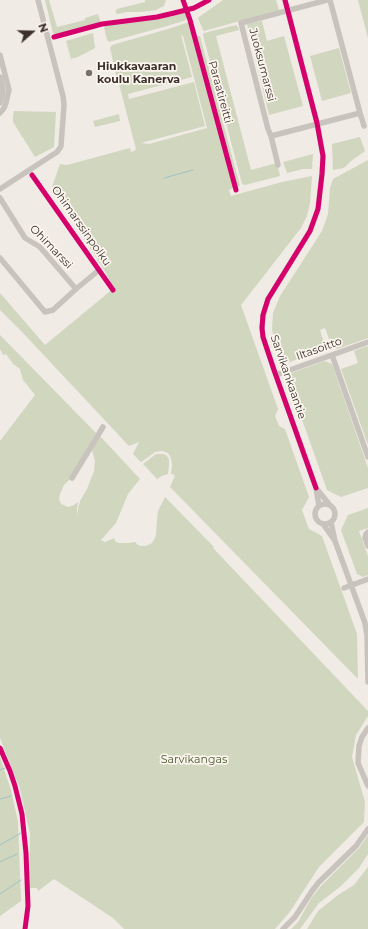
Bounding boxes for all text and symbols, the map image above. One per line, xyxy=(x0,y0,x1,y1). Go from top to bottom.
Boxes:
north arrow xyxy=(12,12,52,52)
text: N xyxy=(35,21,51,34)
street label: Juoksumarssi xyxy=(246,27,278,103)
street label: Paraatireitti xyxy=(205,59,235,125)
place label: Hiukkavaaran koulu Kanerva xyxy=(97,60,180,86)
marker: Hiukkavaaran koulu Kanerva xyxy=(84,68,94,78)
street label: Ohimarssinpolku xyxy=(48,184,114,268)
street label: Ohimarssi xyxy=(27,222,75,272)
street label: Sarvikankaantie xyxy=(267,333,309,421)
street label: Iltasoitto xyxy=(294,335,344,363)
park label: Sarvikangas xyxy=(161,753,227,767)

